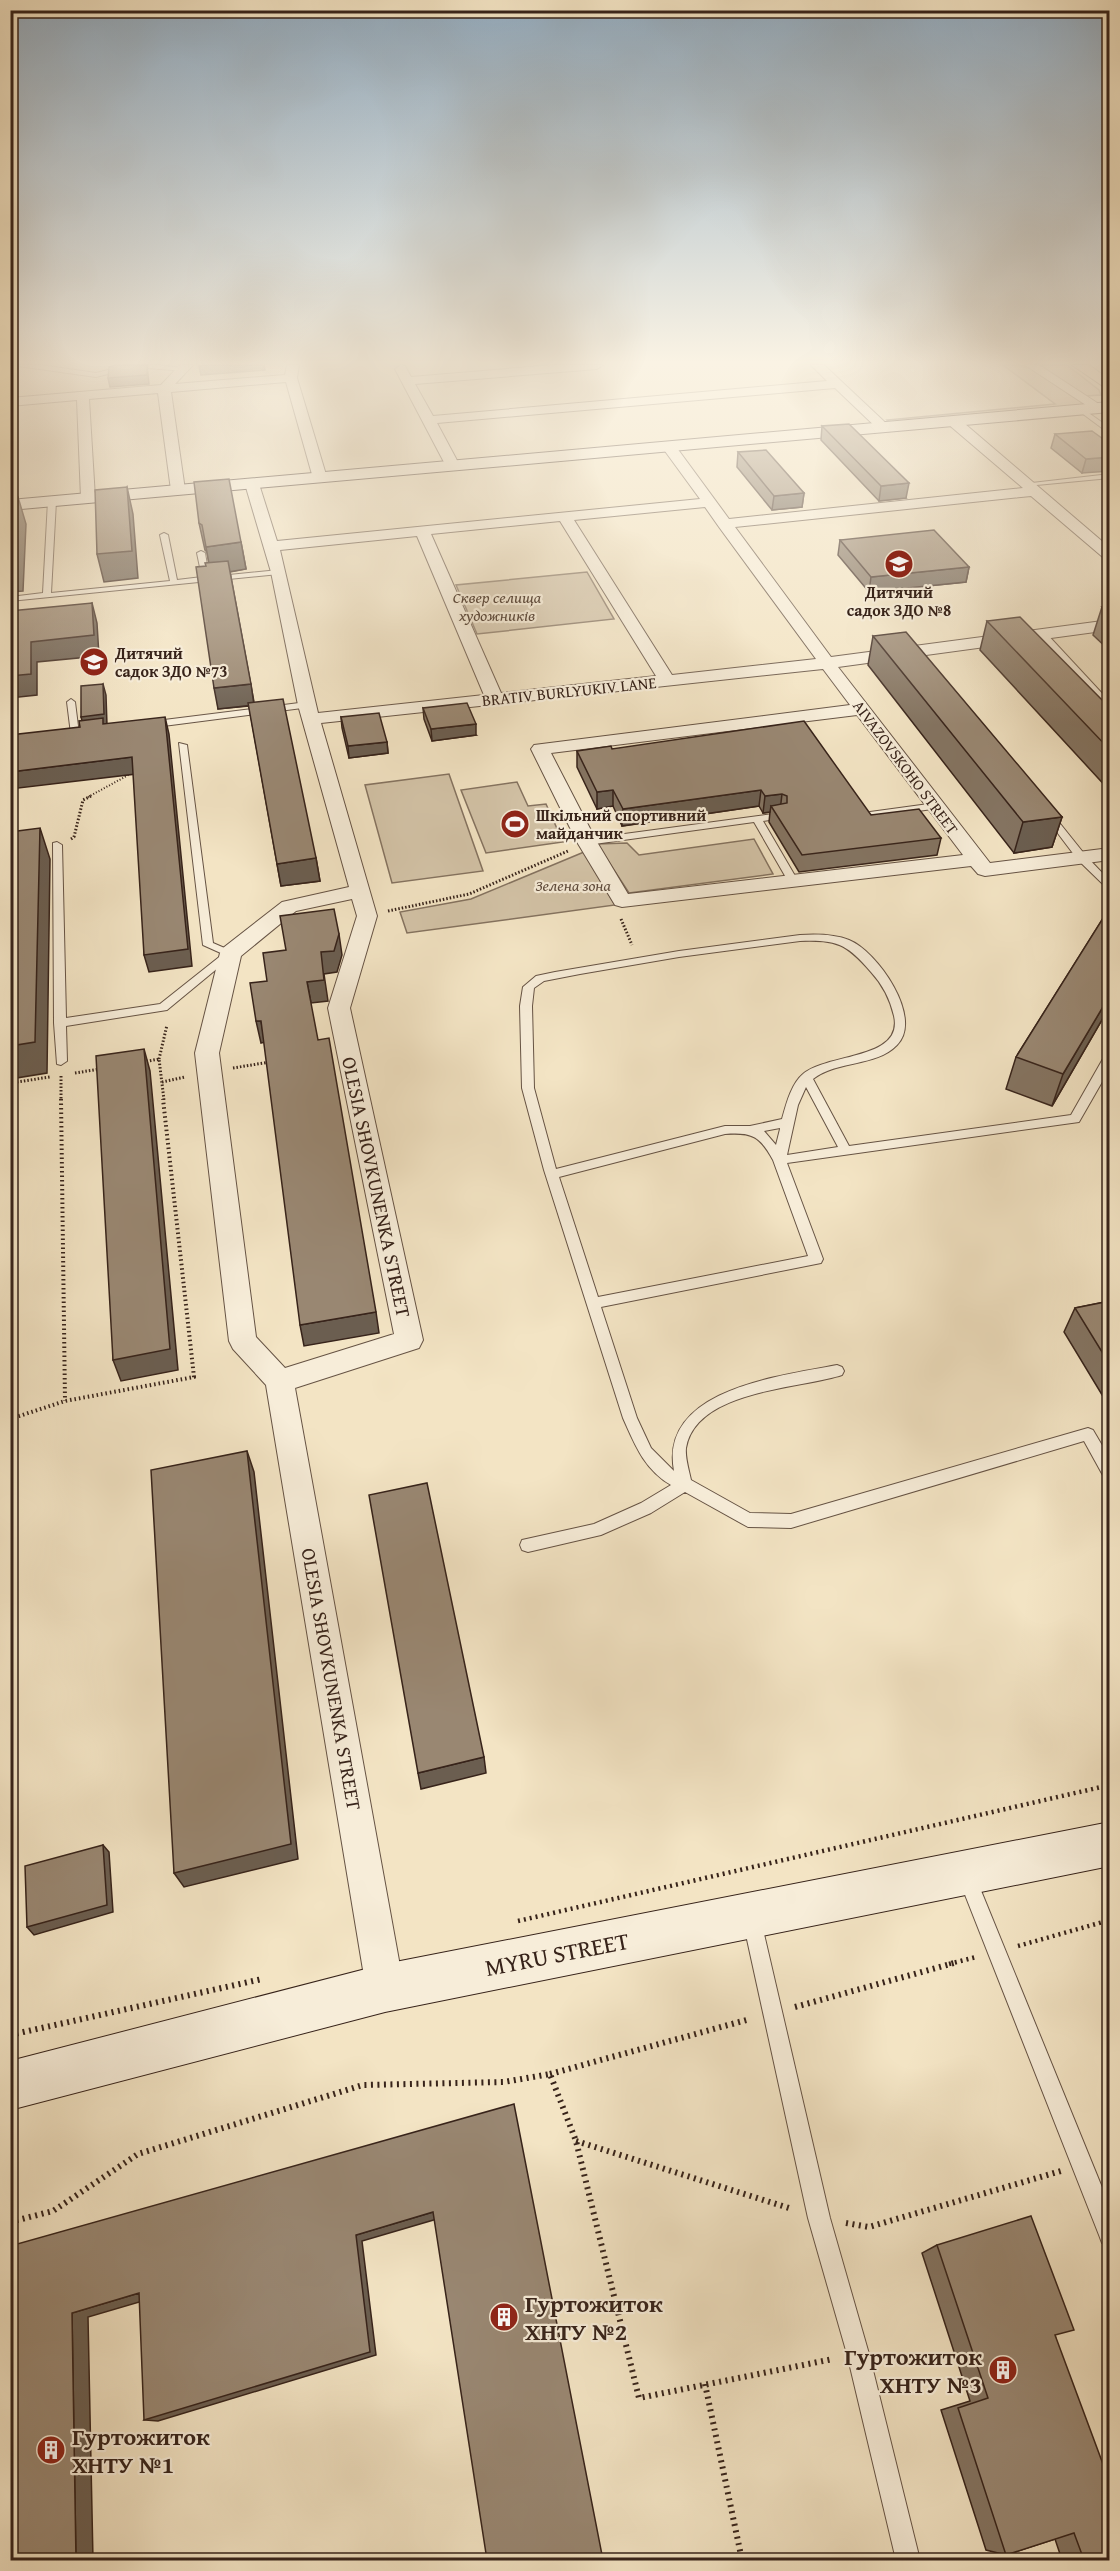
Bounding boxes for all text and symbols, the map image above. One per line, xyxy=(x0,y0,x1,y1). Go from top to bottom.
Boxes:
school or university icon: Дитячий садок ЗДО №8 xyxy=(883,548,915,580)
place label: Дитячий садок ЗДО №8 xyxy=(847,580,951,622)
park label: Сквер селища художників xyxy=(453,585,542,627)
place label: Дитячий садок ЗДО №73 xyxy=(114,641,228,683)
school or university icon: Дитячий садок ЗДО №73 xyxy=(78,646,110,678)
street label: BRATIV BURLYUKIV LANE xyxy=(481,670,657,712)
street label: AIVAZOVSKOHO STREET xyxy=(847,695,965,839)
place label: Шкільний спортивний майданчик xyxy=(536,803,706,845)
sports icon: Шкільний спортивний майданчик xyxy=(499,808,531,840)
park label: Зелена зона xyxy=(535,873,611,897)
street label: OLESIA SHOVKUNENKA STREET xyxy=(335,1054,419,1320)
street label: OLESIA SHOVKUNENKA STREET xyxy=(295,1546,369,1812)
street label: MYRU STREET xyxy=(482,1923,632,1985)
place label: Гуртожиток ХНТУ №2 xyxy=(525,2286,663,2349)
building icon: Гуртожиток ХНТУ №2 xyxy=(488,2301,520,2333)
place label: Гуртожиток ХНТУ №3 xyxy=(844,2339,982,2402)
building icon: Гуртожиток ХНТУ №3 xyxy=(987,2354,1019,2386)
place label: Гуртожиток ХНТУ №1 xyxy=(72,2419,210,2482)
building icon: Гуртожиток ХНТУ №1 xyxy=(35,2434,67,2466)

